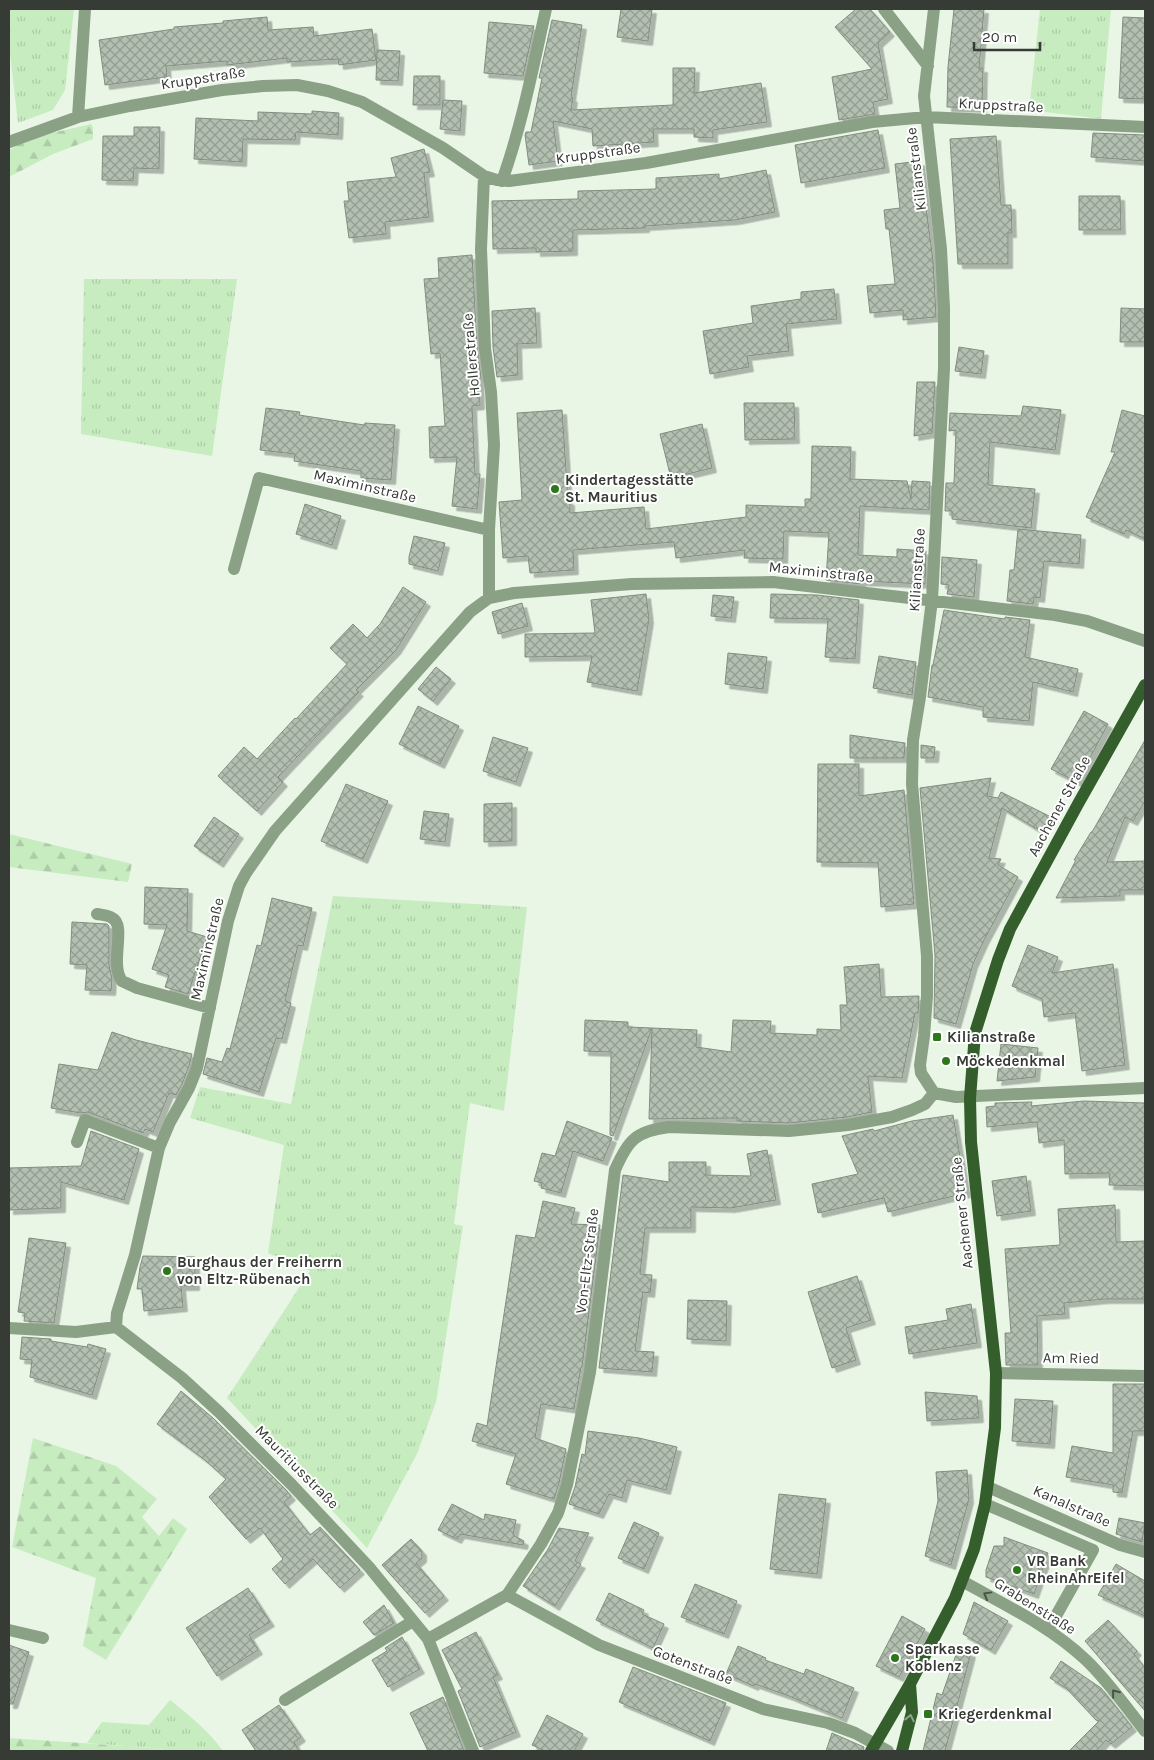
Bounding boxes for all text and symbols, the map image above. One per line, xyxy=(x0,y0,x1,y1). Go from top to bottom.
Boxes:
scale bar xyxy=(974,20,1040,52)
text: 20 m xyxy=(982,28,1017,46)
street label: Kruppstraße xyxy=(159,62,247,94)
street label: Kruppstraße xyxy=(958,94,1044,116)
street label: Kilianstraße xyxy=(902,126,930,212)
street label: Kruppstraße xyxy=(555,138,641,168)
street label: Hollerstraße xyxy=(458,312,484,398)
street label: Maximinstraße xyxy=(312,465,418,507)
place label: Kindertagesstätte St. Mauritius xyxy=(565,471,694,506)
marker: Kindertagesstätte St. Mauritius xyxy=(549,483,561,495)
street label: Kilianstraße xyxy=(905,528,929,612)
street label: Maximinstraße xyxy=(768,558,874,586)
street label: Aachener Straße xyxy=(1024,752,1094,860)
street label: Maximinstraße xyxy=(186,896,228,1002)
place label: Kilianstraße xyxy=(947,1028,1036,1046)
marker: Kilianstraße xyxy=(931,1031,943,1043)
place label: Möckedenkmal xyxy=(956,1052,1065,1070)
marker: Möckedenkmal xyxy=(940,1055,952,1067)
street label: Aachener Straße xyxy=(947,1156,977,1270)
street label: Von-Eltz-Straße xyxy=(572,1207,602,1315)
place label: Burghaus der Freiherrn von Eltz-Rübenach xyxy=(177,1253,342,1288)
marker: Burghaus der Freiherrn von Eltz-Rübenach xyxy=(161,1265,173,1277)
street label: Am Ried xyxy=(1043,1349,1099,1367)
street label: Mauritiusstraße xyxy=(251,1421,343,1513)
street label: Kanalstraße xyxy=(1030,1481,1114,1531)
place label: VR Bank RheinAhrEifel xyxy=(1027,1552,1125,1587)
marker: VR Bank RheinAhrEifel xyxy=(1011,1564,1023,1576)
street label: Grabenstraße xyxy=(991,1574,1079,1638)
one-way arrow xyxy=(983,1592,992,1602)
place label: Sparkasse Koblenz xyxy=(905,1640,980,1675)
street label: Gotenstraße xyxy=(650,1641,736,1689)
marker: Sparkasse Koblenz xyxy=(889,1652,901,1664)
one-way arrow xyxy=(1112,1690,1120,1699)
place label: Kriegerdenkmal xyxy=(938,1705,1052,1723)
marker: Kriegerdenkmal xyxy=(922,1708,934,1720)
one-way arrow xyxy=(904,1713,915,1722)

